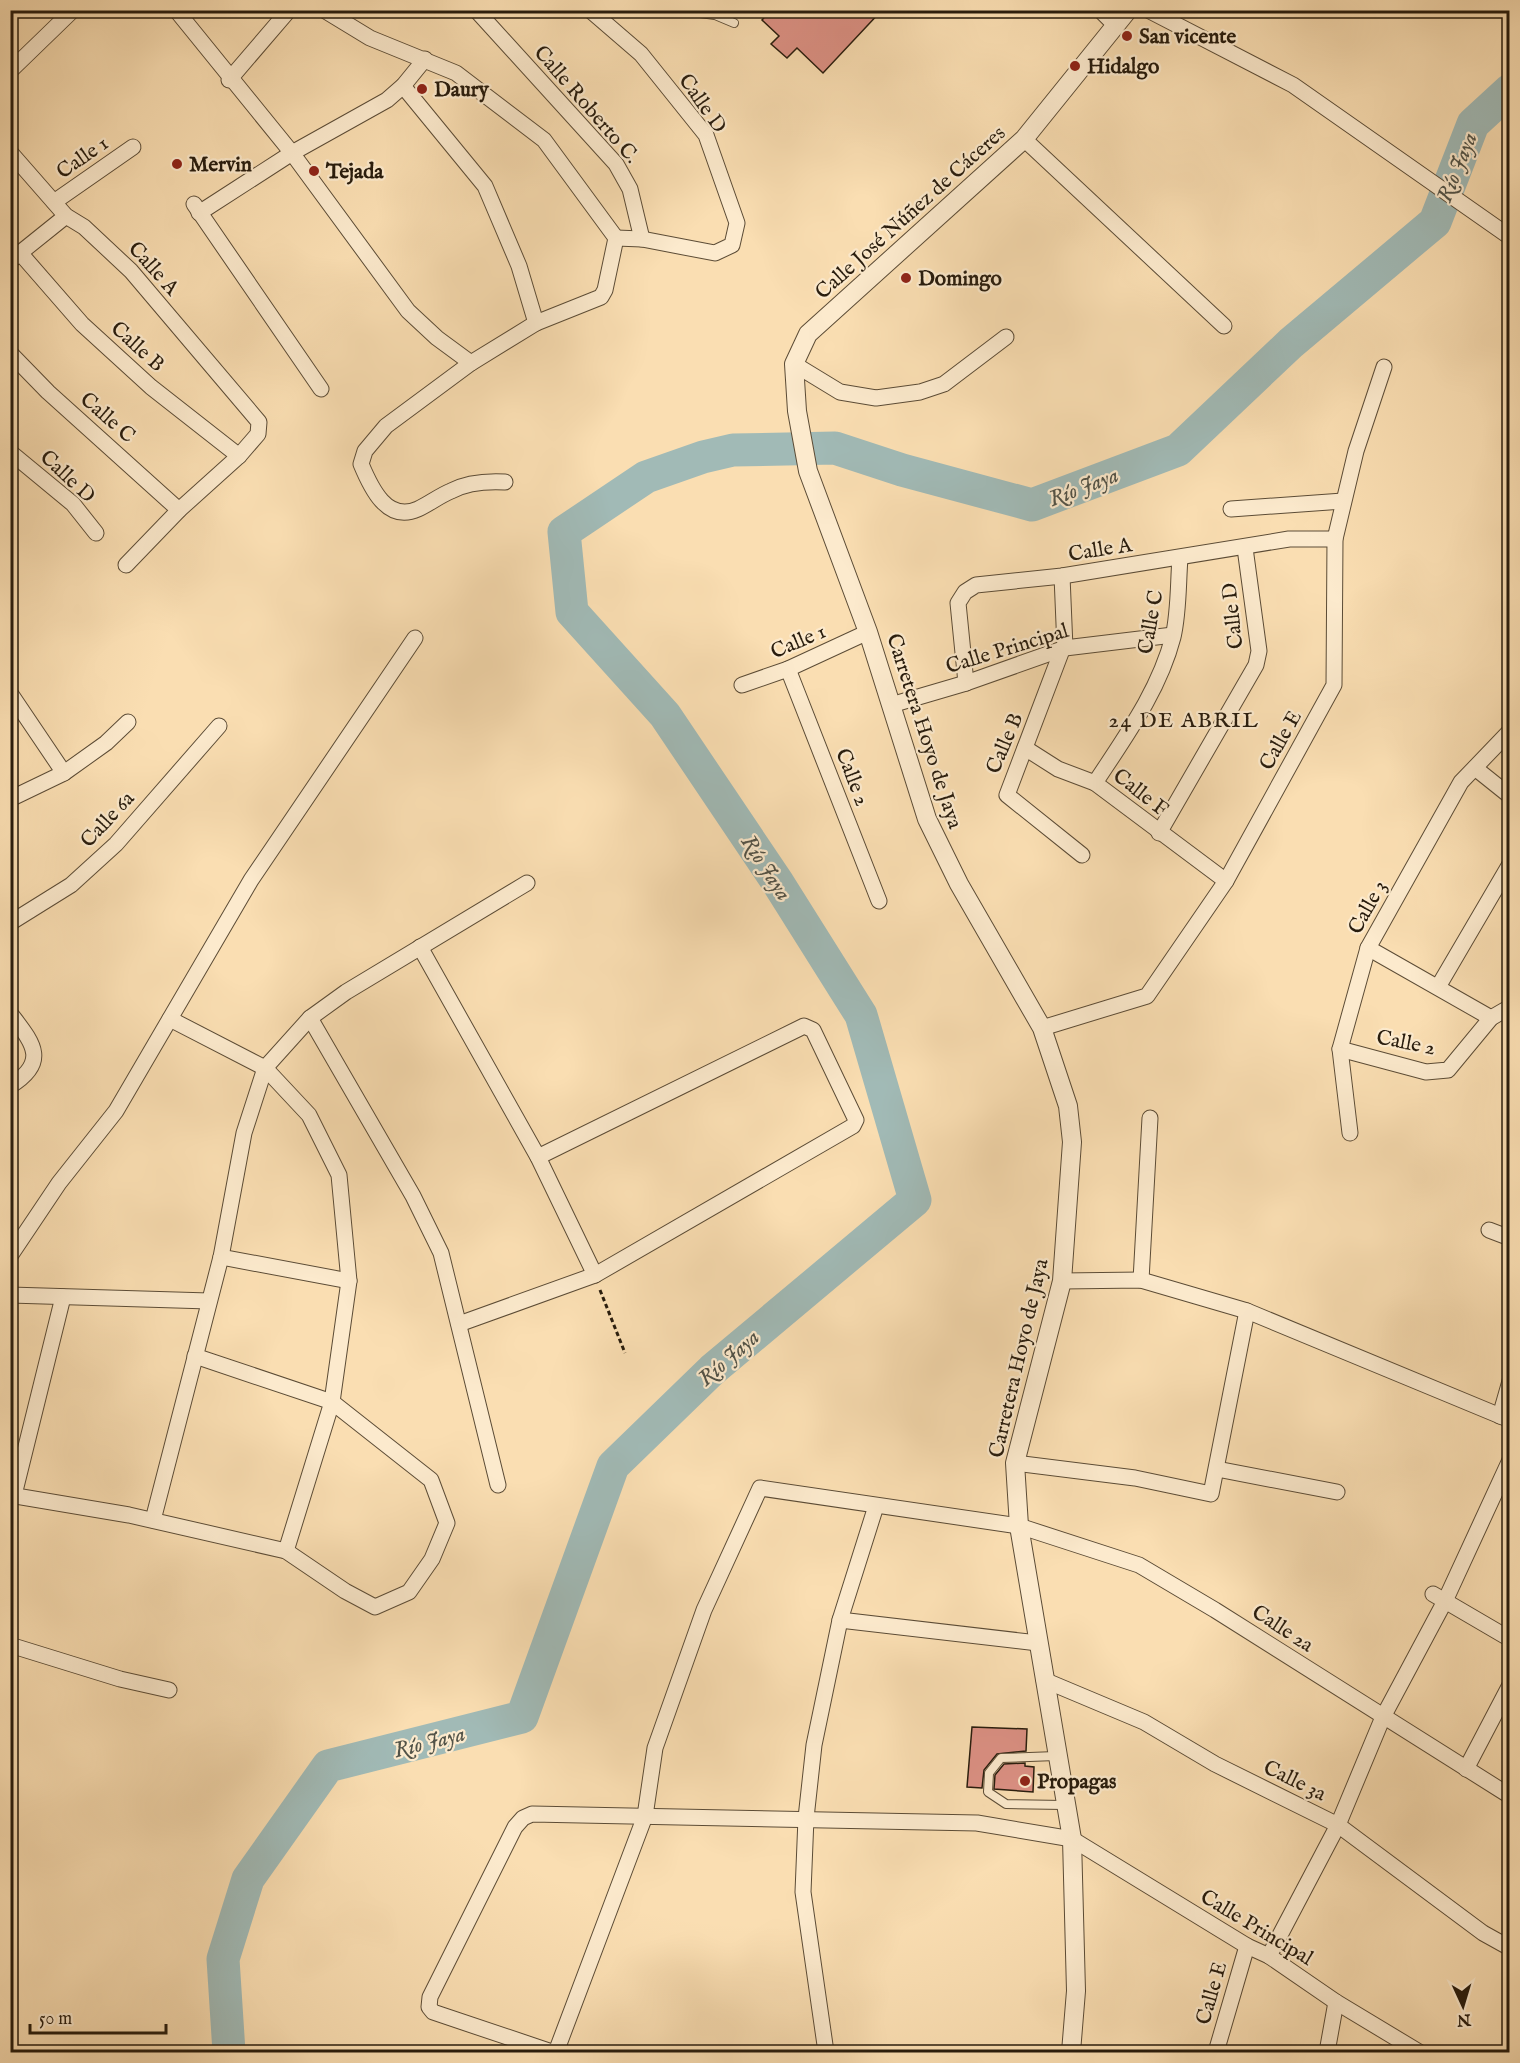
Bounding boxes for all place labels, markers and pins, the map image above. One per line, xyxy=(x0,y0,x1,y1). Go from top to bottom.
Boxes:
place label: San vicente xyxy=(1139,24,1236,51)
marker: San vicente xyxy=(1120,29,1134,43)
place label: Hidalgo xyxy=(1087,54,1160,81)
marker: Hidalgo xyxy=(1068,59,1082,73)
place label: Daury xyxy=(434,77,490,104)
marker: Daury xyxy=(415,82,429,96)
place label: Mervin xyxy=(189,152,252,179)
marker: Mervin xyxy=(170,157,184,171)
place label: Tejada xyxy=(325,159,384,186)
marker: Tejada xyxy=(307,164,321,178)
place label: Domingo xyxy=(918,266,1003,293)
marker: Domingo xyxy=(899,271,913,285)
place label: Propagas xyxy=(1037,1769,1116,1796)
marker: Propagas xyxy=(1018,1774,1032,1788)

